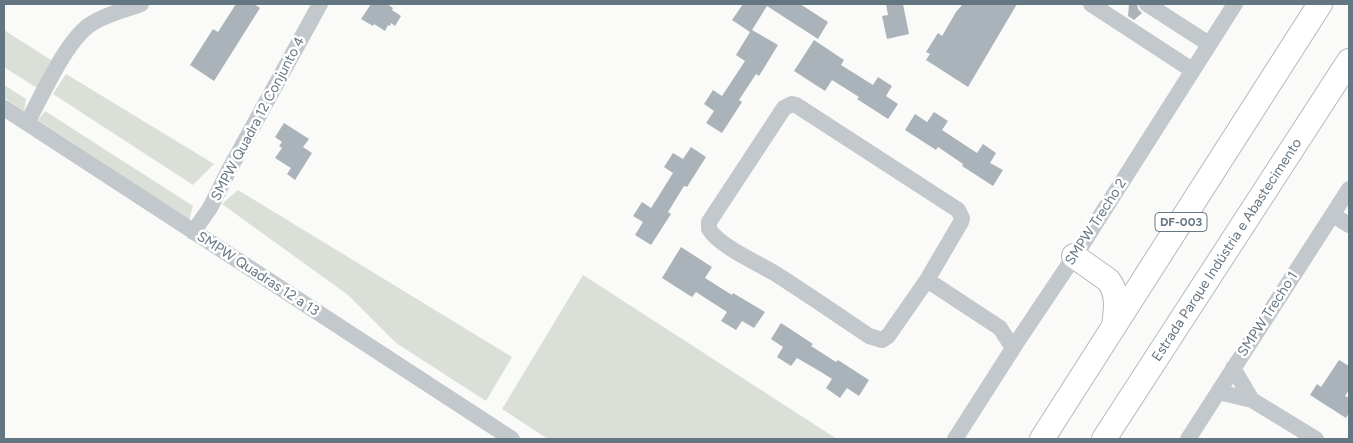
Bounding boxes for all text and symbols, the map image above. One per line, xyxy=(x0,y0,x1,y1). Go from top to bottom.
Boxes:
street label: SMPW Quadra 12 Conjunto 4 xyxy=(208,34,308,204)
street label: Estrada Parque Indústria e Abastecimento xyxy=(1148,135,1306,365)
street label: SMPW Trecho 2 xyxy=(1062,176,1130,268)
road number: DF-003 xyxy=(1155,212,1207,232)
street label: SMPW Quadras 12 a 13 xyxy=(194,228,322,320)
street label: SMPW Trecho 1 xyxy=(1234,268,1302,360)

